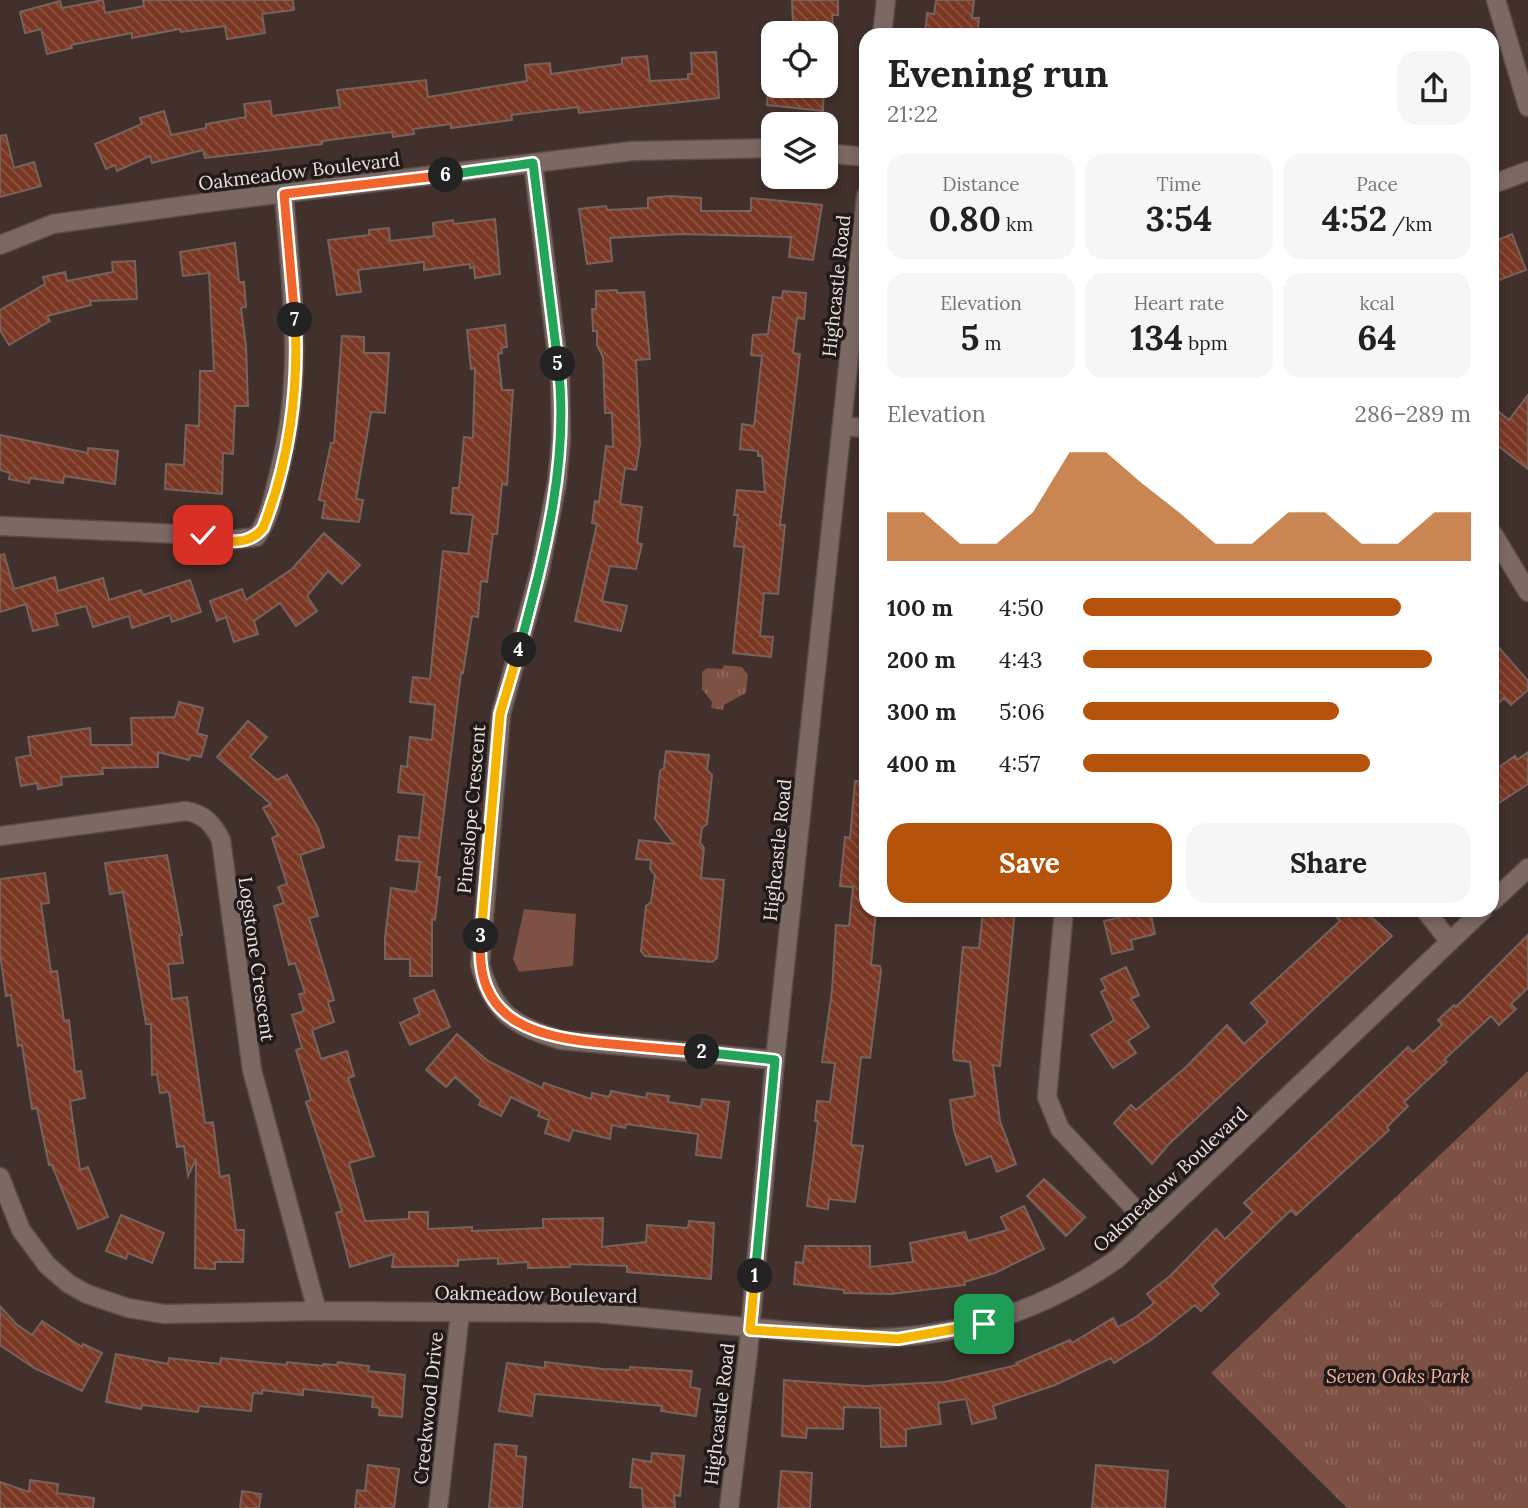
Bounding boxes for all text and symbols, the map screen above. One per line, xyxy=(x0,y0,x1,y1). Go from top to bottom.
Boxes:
map controls xyxy=(761,21,838,189)
button: locate xyxy=(761,21,838,98)
text: Evening run xyxy=(887,49,1109,97)
button: share xyxy=(1397,51,1471,125)
text: 21:22 xyxy=(887,99,938,128)
button: layers xyxy=(761,112,838,189)
street label: Oakmeadow Boulevard xyxy=(197,147,401,195)
pin: 6 xyxy=(428,158,464,192)
text: 6 xyxy=(440,162,451,186)
text: Distance xyxy=(942,172,1020,196)
text: Time xyxy=(1157,172,1201,196)
text: Pace xyxy=(1356,172,1398,196)
text: 0.80 xyxy=(929,196,1001,241)
text: 3:54 xyxy=(1146,196,1212,241)
text: 4:52 xyxy=(1322,196,1387,241)
text: km xyxy=(1001,212,1033,236)
text: /km xyxy=(1387,212,1432,236)
street label: Highcastle Road xyxy=(817,214,855,358)
text: Elevation xyxy=(940,291,1022,315)
text: Heart rate xyxy=(1134,291,1224,315)
text: kcal xyxy=(1359,291,1395,315)
pin: 7 xyxy=(278,302,312,338)
text: 7 xyxy=(290,307,299,331)
text: 5 xyxy=(961,315,979,360)
text: 134 xyxy=(1130,315,1183,360)
text: 64 xyxy=(1357,315,1397,360)
text: m xyxy=(979,331,1001,355)
text: bpm xyxy=(1183,331,1228,355)
pin: 5 xyxy=(540,346,576,382)
text: 5 xyxy=(552,351,563,375)
text: Elevation xyxy=(887,399,986,428)
text: 286–289 m xyxy=(1355,399,1471,428)
pin xyxy=(173,505,233,565)
icon: check xyxy=(184,516,222,554)
text: 100 m xyxy=(887,593,953,622)
text: 4:50 xyxy=(999,593,1044,622)
pin: 4 xyxy=(502,632,536,668)
text: 4 xyxy=(513,637,524,661)
text: 200 m xyxy=(887,645,956,674)
text: 4:43 xyxy=(999,645,1043,674)
text: 300 m xyxy=(887,697,956,726)
text: 5:06 xyxy=(999,697,1045,726)
street label: Pineslope Crescent xyxy=(452,723,490,895)
text: 400 m xyxy=(887,749,956,778)
text: 4:57 xyxy=(999,749,1040,778)
street label: Highcastle Road xyxy=(758,778,796,922)
button: Save xyxy=(887,823,1172,903)
button: Share xyxy=(1186,823,1471,903)
street label: Logstone Crescent xyxy=(234,875,281,1044)
pin: 3 xyxy=(463,918,498,954)
text: 3 xyxy=(475,923,486,947)
pin: 2 xyxy=(684,1034,720,1070)
text: 2 xyxy=(696,1039,707,1063)
street label: Oakmeadow Boulevard xyxy=(1088,1101,1252,1257)
pin: 1 xyxy=(738,1258,772,1294)
text: 1 xyxy=(751,1263,758,1287)
street label: Oakmeadow Boulevard xyxy=(434,1280,638,1308)
pin xyxy=(954,1294,1014,1354)
icon: arrive xyxy=(965,1305,1003,1343)
street label: Creekwood Drive xyxy=(408,1331,448,1485)
street label: Highcastle Road xyxy=(698,1342,740,1486)
park label: Seven Oaks Park xyxy=(1326,1364,1470,1388)

